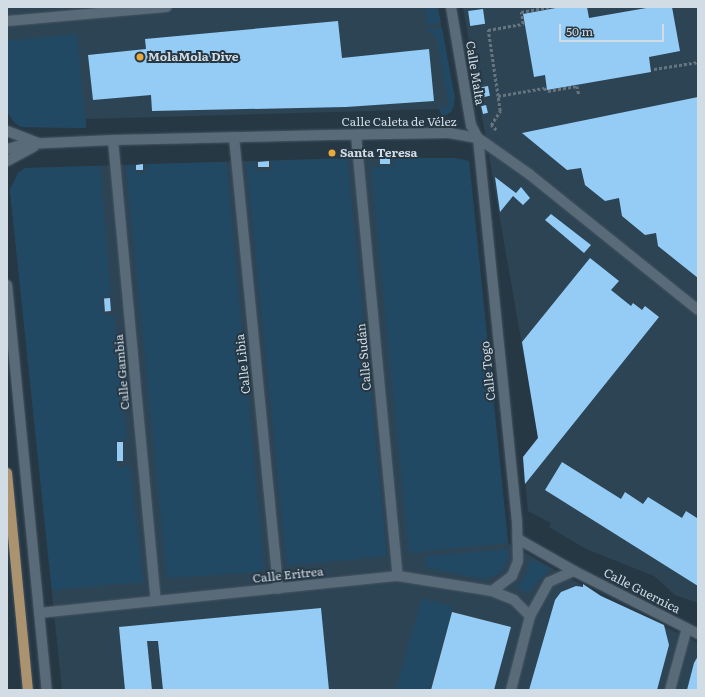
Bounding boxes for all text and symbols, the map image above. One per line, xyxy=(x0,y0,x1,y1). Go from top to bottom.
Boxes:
scale bar xyxy=(561,16,666,42)
text: 50 m xyxy=(566,22,593,40)
street label: Calle Malta xyxy=(463,40,487,106)
place label: MolaMola Dive xyxy=(148,50,239,64)
marker: MolaMola Dive xyxy=(135,52,145,62)
street label: Calle Caleta de Vélez xyxy=(341,115,457,129)
place label: Santa Teresa xyxy=(340,146,418,160)
marker: Santa Teresa xyxy=(327,148,337,158)
street label: Calle Sudán xyxy=(354,323,374,391)
street label: Calle Libia xyxy=(233,333,253,395)
street label: Calle Gambia xyxy=(112,334,132,410)
street label: Calle Togo xyxy=(478,341,498,401)
street label: Calle Eritrea xyxy=(252,564,324,586)
street label: Calle Guernica xyxy=(601,565,683,617)

